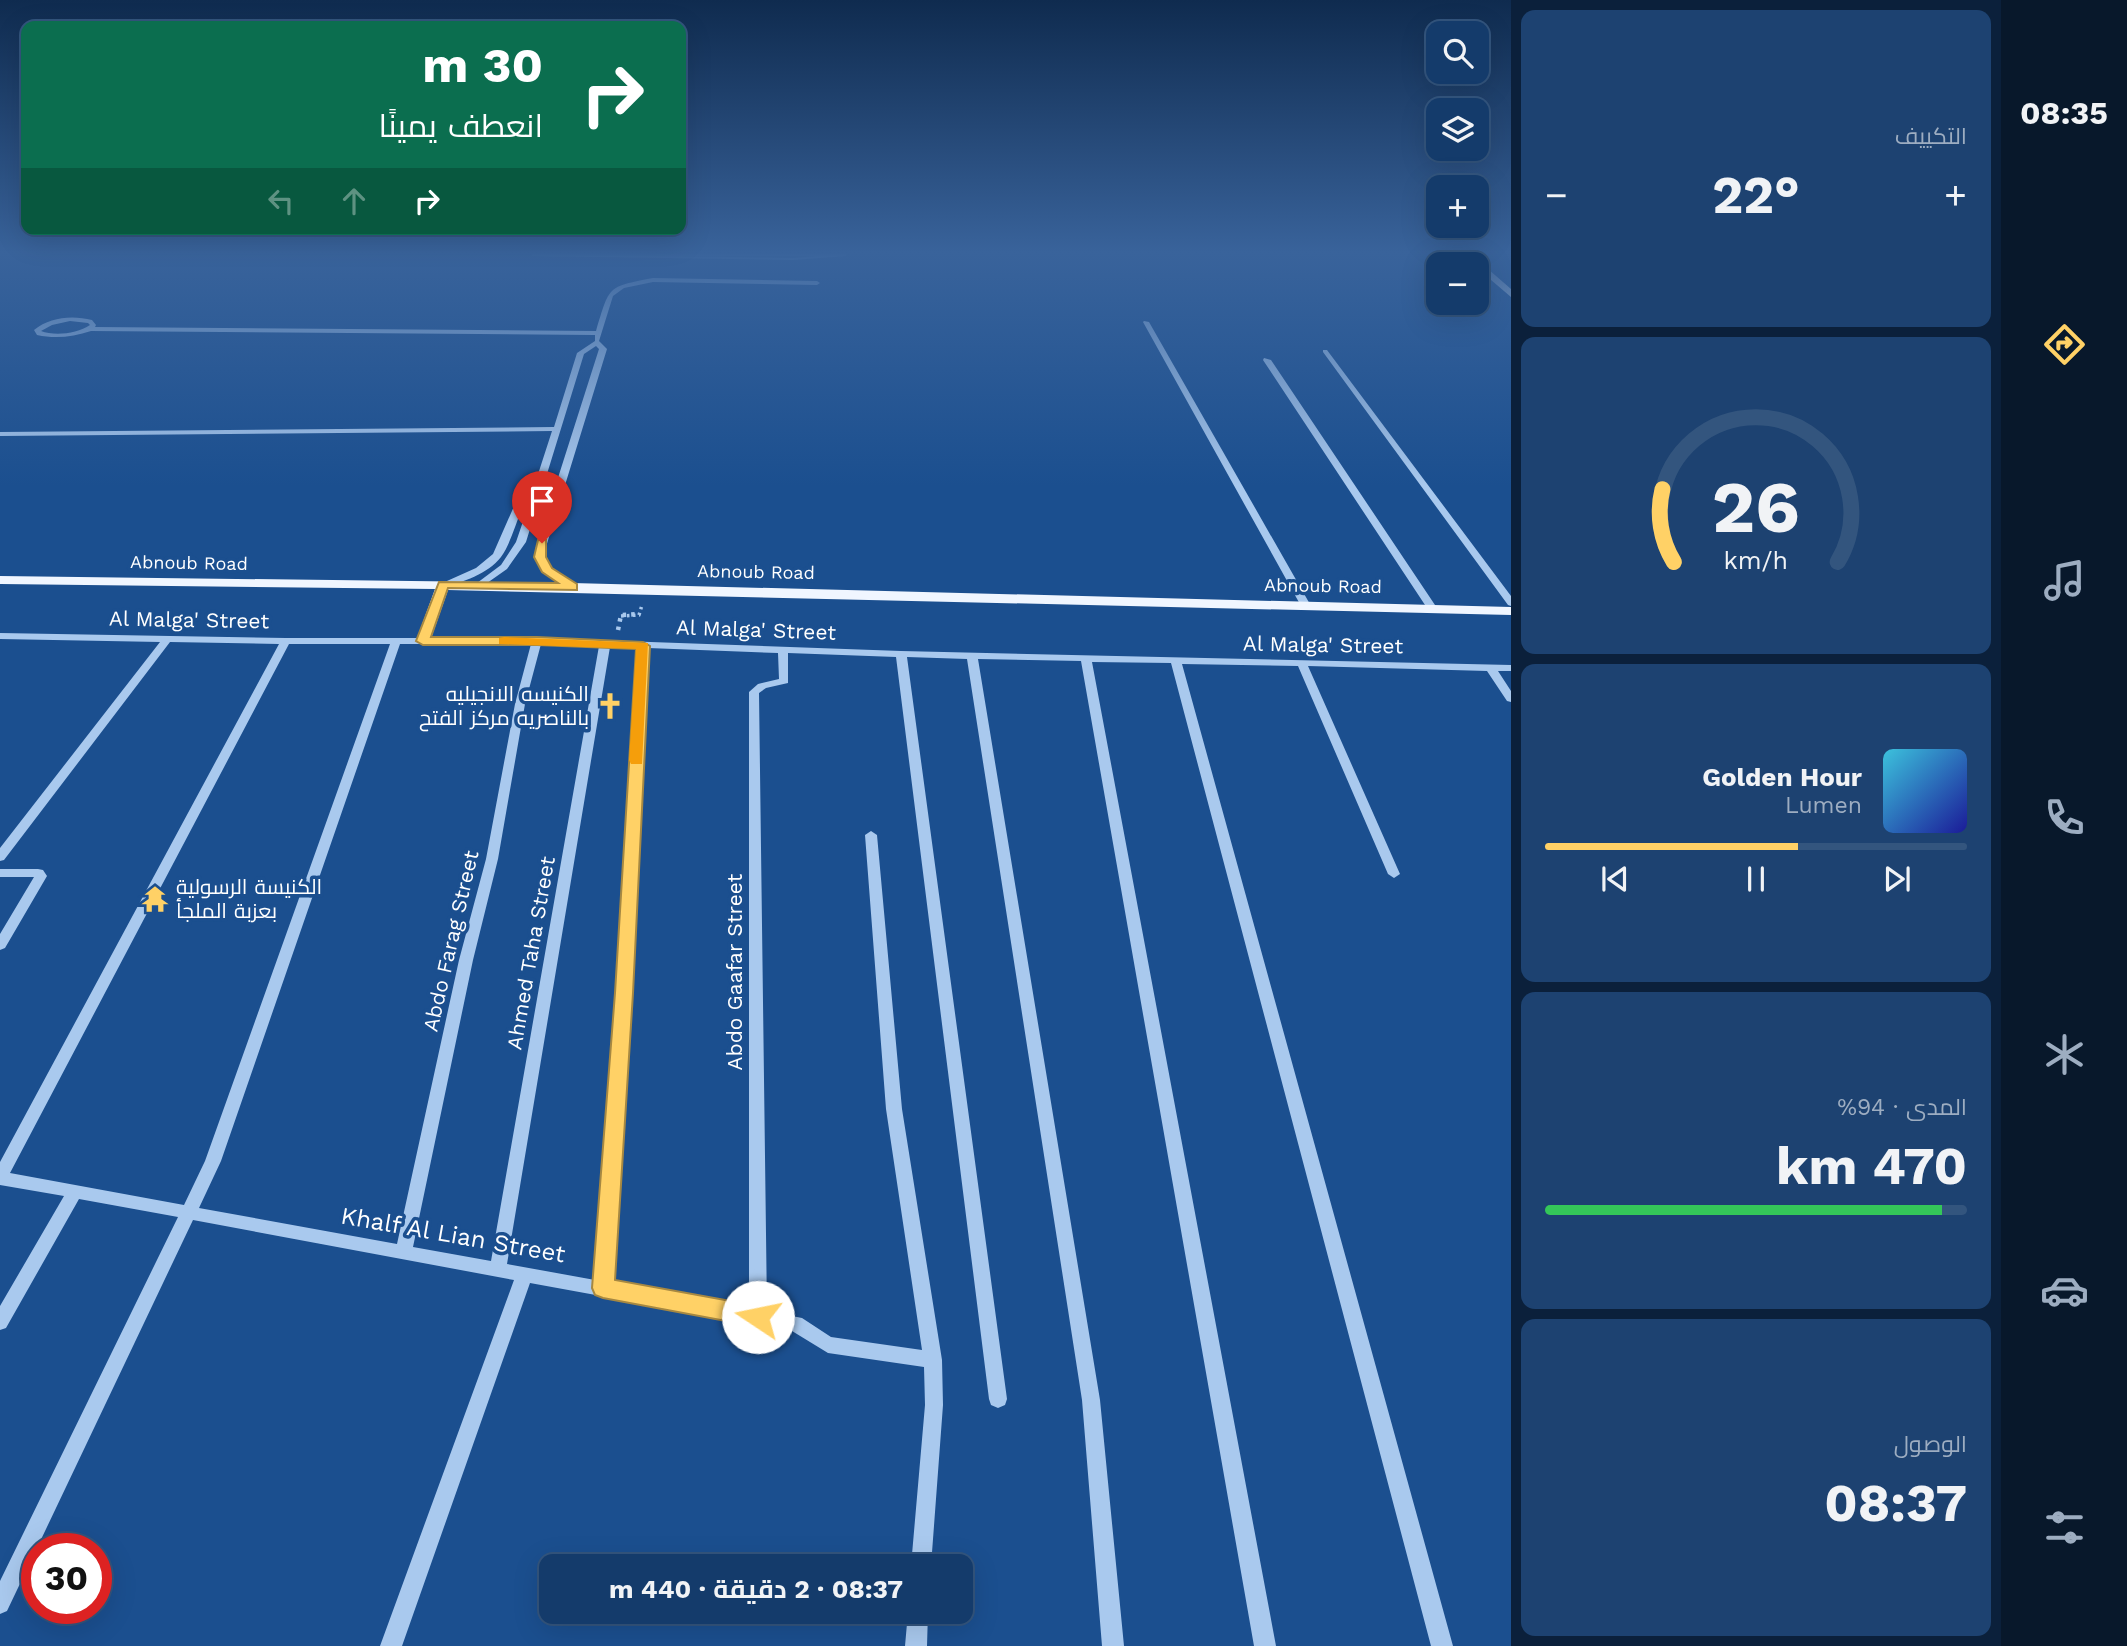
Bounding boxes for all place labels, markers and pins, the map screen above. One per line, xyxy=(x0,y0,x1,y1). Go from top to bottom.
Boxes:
pin xyxy=(512,471,572,543)
place label: الكنيسه الانجيليه بالناصريه مركز الفتح xyxy=(419,681,589,732)
church icon: الكنيسه الانجيليه بالناصريه مركز الفتح xyxy=(595,691,625,721)
place label: الكنيسة الرسولية بعزبة الملجأ xyxy=(176,874,322,923)
temple icon: الكنيسة الرسولية بعزبة الملجأ xyxy=(140,884,170,914)

